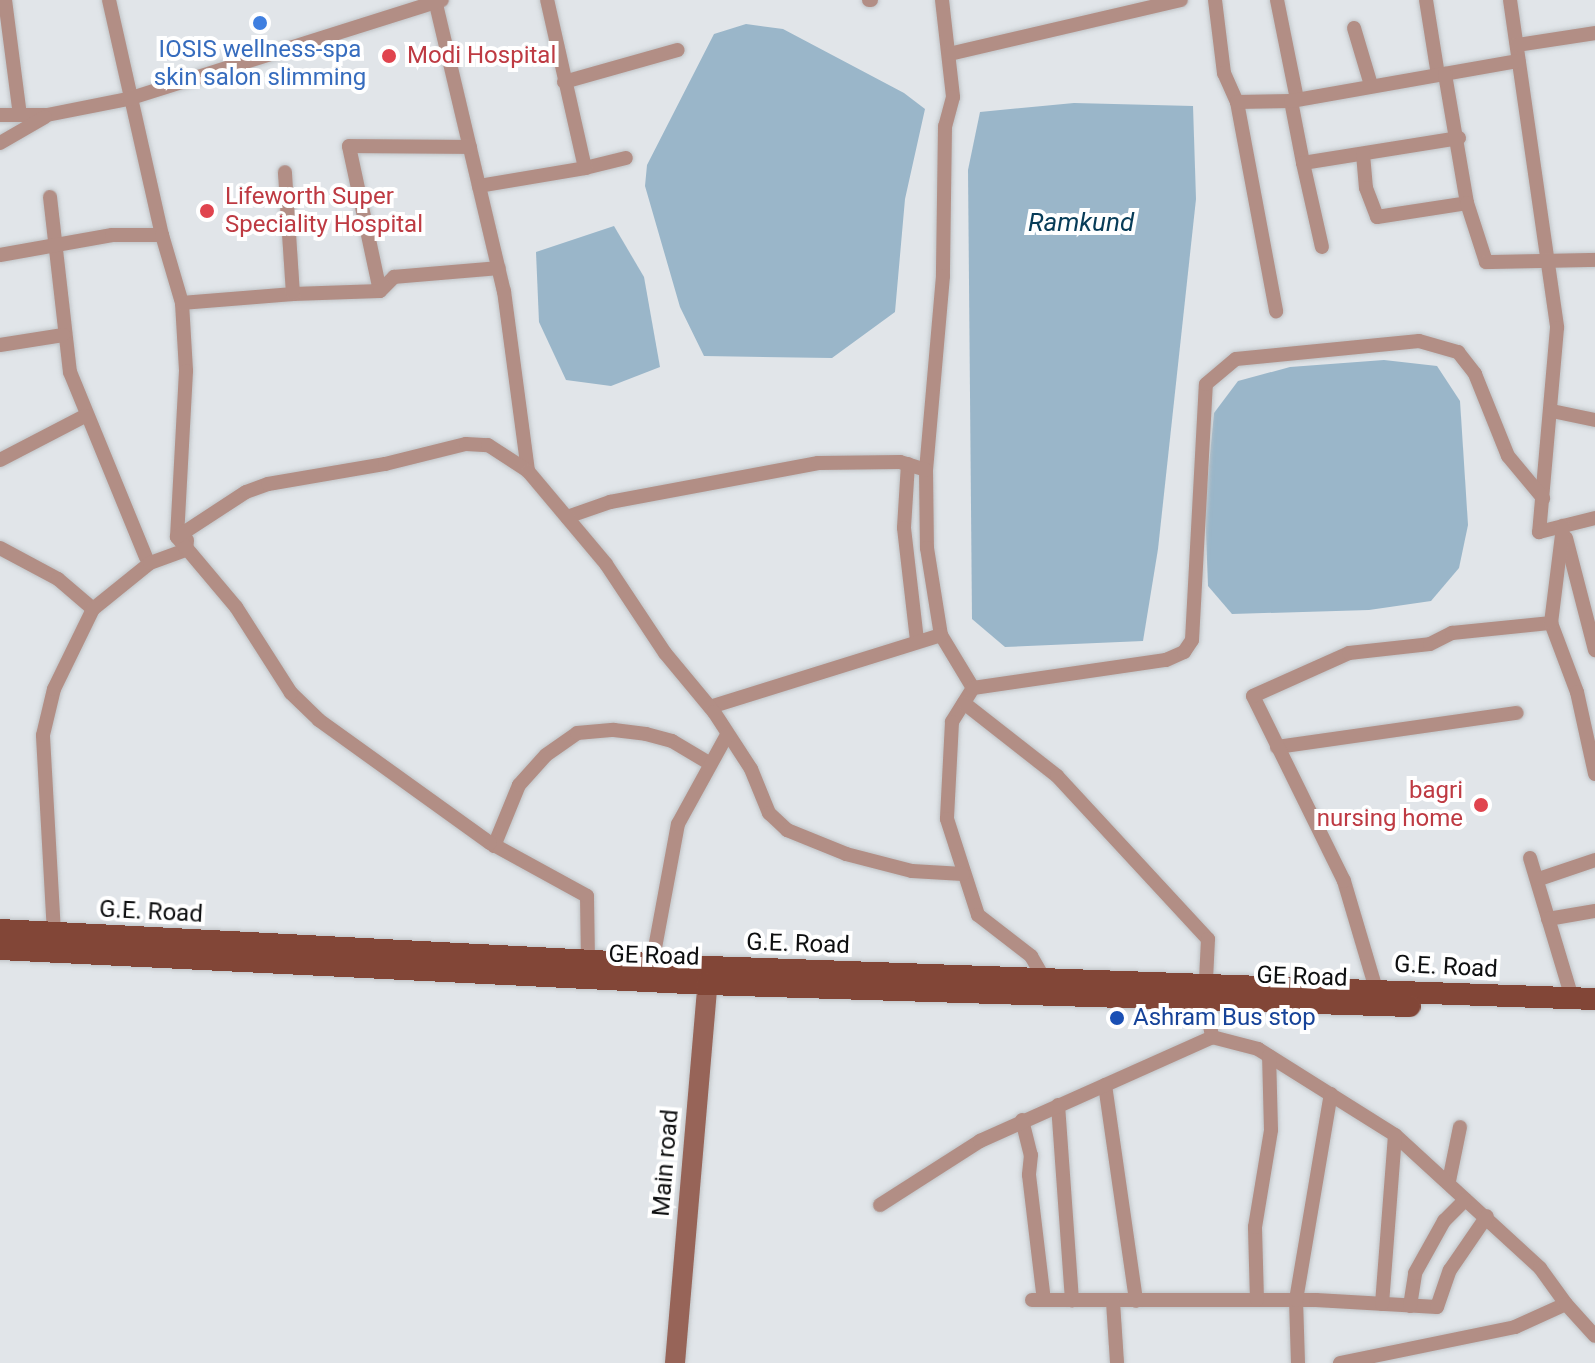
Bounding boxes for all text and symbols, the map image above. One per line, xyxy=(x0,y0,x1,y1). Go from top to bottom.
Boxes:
marker: IOSIS wellness-spa skin salon slimming xyxy=(251,14,269,32)
place label: IOSIS wellness-spa skin salon slimming xyxy=(154,36,366,92)
place label: Modi Hospital xyxy=(407,42,556,70)
marker: Modi Hospital xyxy=(378,45,400,67)
place label: Lifeworth Super Speciality Hospital xyxy=(225,183,423,239)
marker: Lifeworth Super Speciality Hospital xyxy=(196,200,218,222)
water label: Ramkund xyxy=(1028,207,1134,239)
place label: bagri nursing home xyxy=(1317,777,1463,833)
marker: bagri nursing home xyxy=(1470,794,1492,816)
street label: G.E. Road xyxy=(98,895,204,929)
street label: G.E. Road xyxy=(746,928,850,960)
street label: GE Road xyxy=(608,940,700,972)
street label: G.E. Road xyxy=(1393,950,1499,984)
street label: GE Road xyxy=(1256,961,1348,993)
place label: Ashram Bus stop xyxy=(1133,1004,1316,1032)
marker: Ashram Bus stop xyxy=(1108,1009,1126,1027)
street label: Main road xyxy=(647,1108,685,1218)

